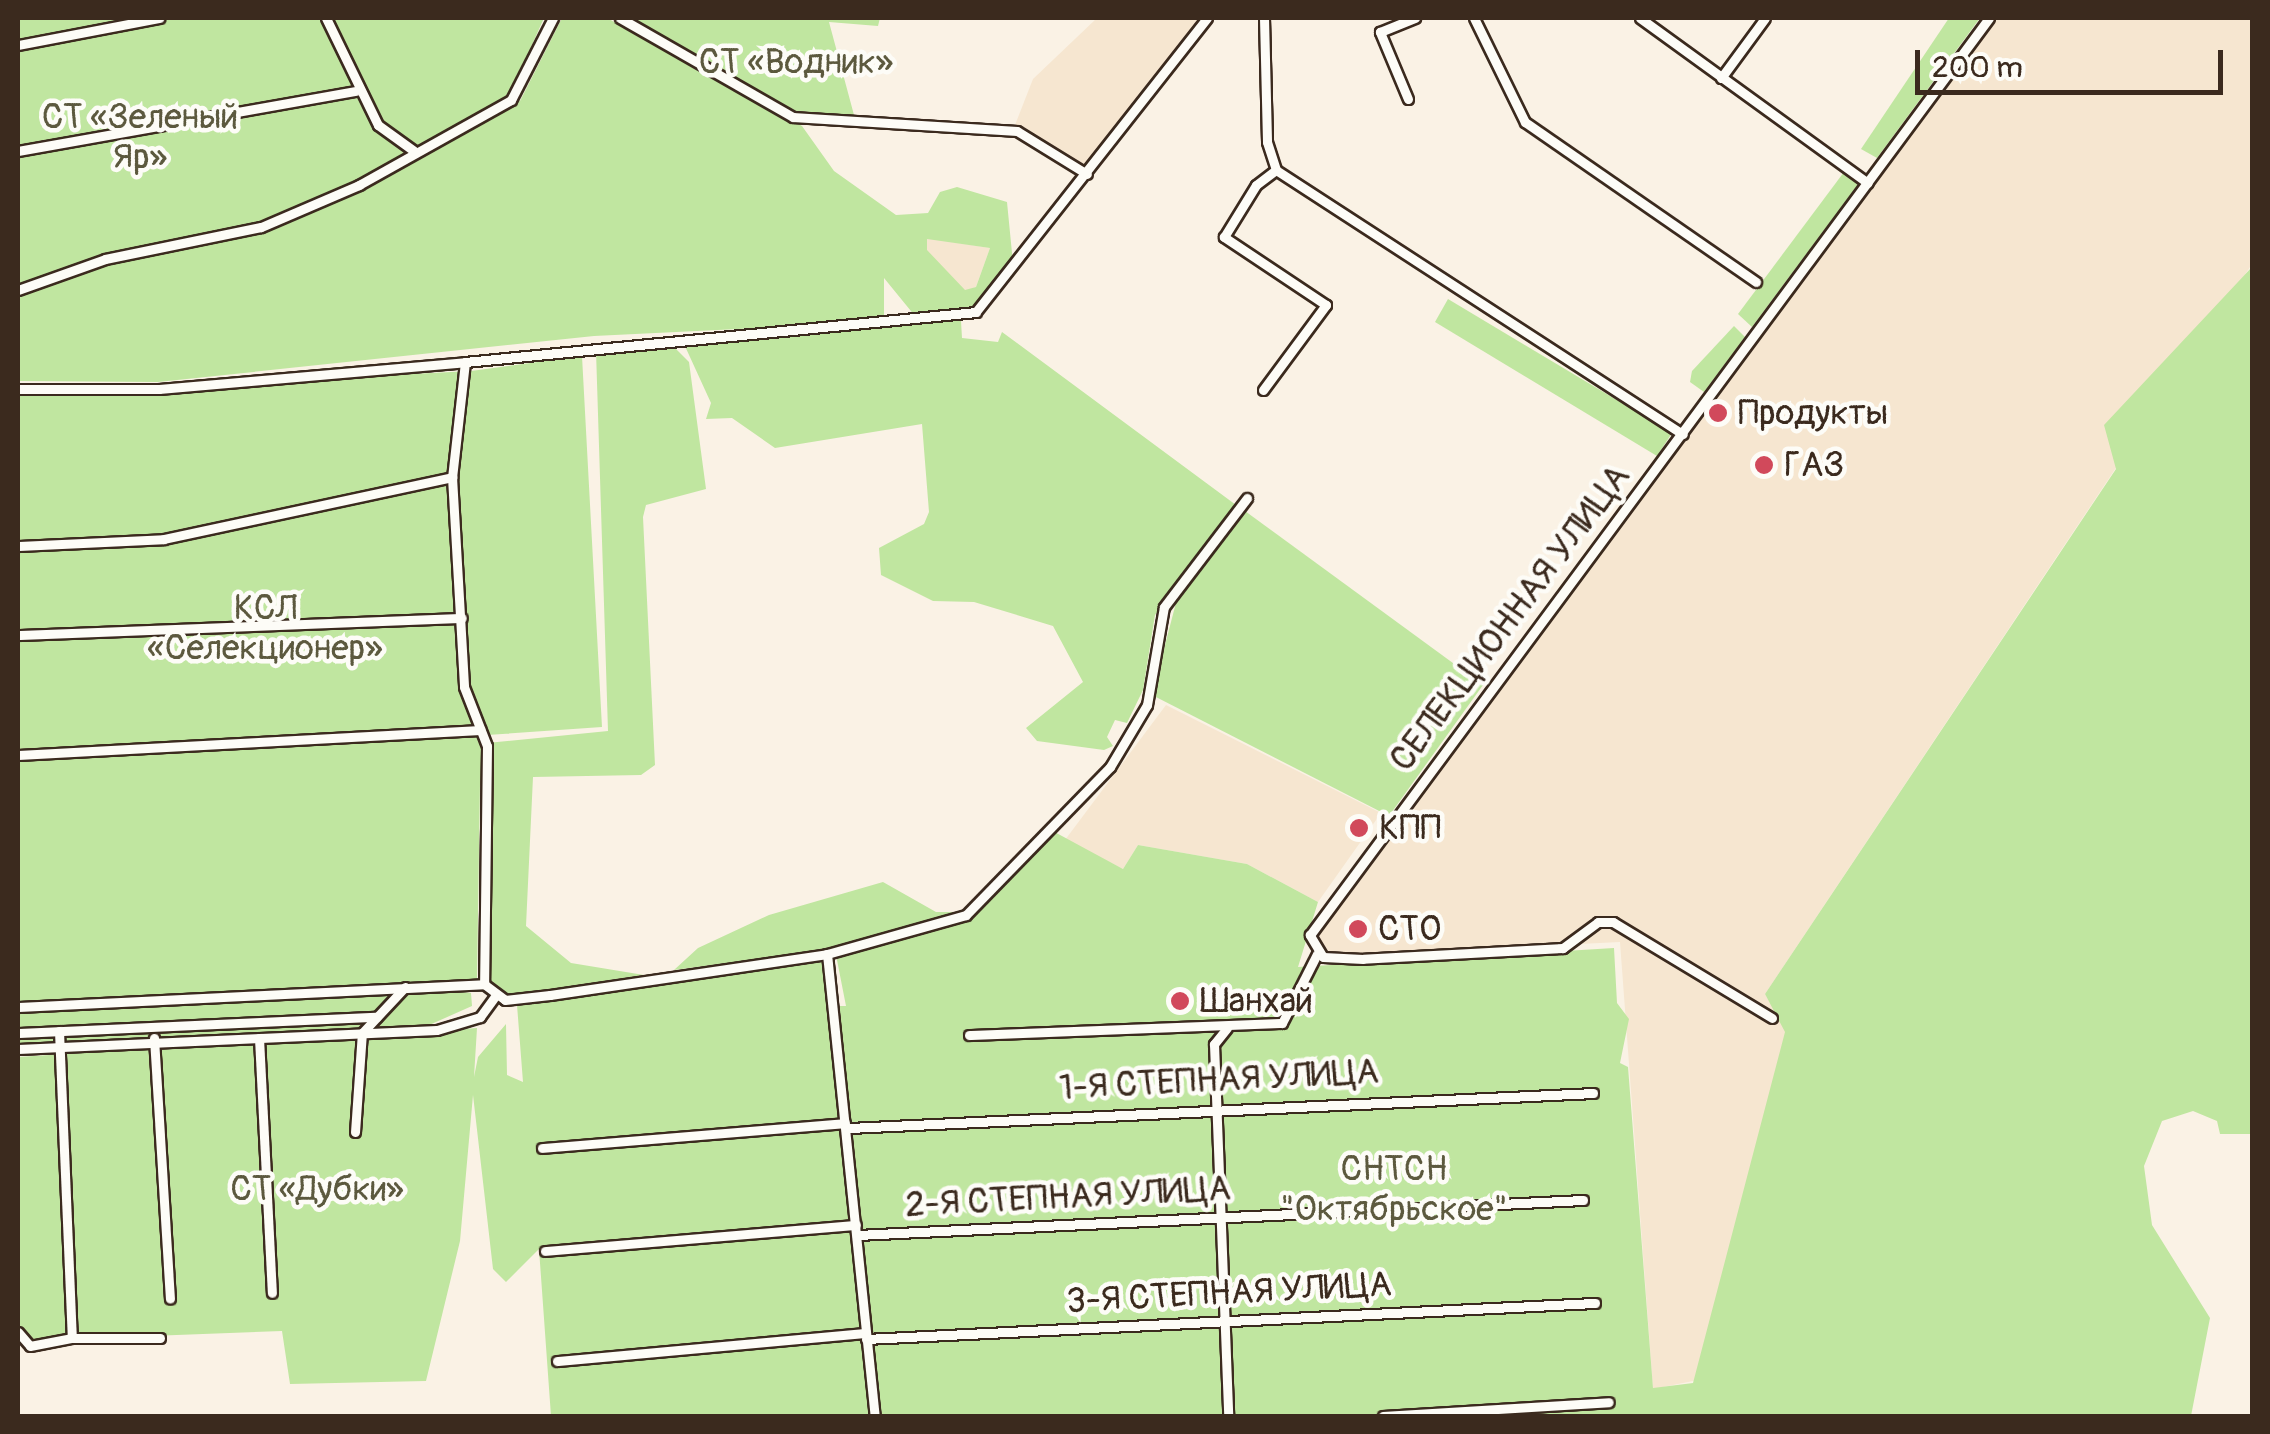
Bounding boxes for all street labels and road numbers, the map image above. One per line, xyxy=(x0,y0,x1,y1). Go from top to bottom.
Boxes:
street label: СЕЛЕКЦИОННАЯ УЛИЦА xyxy=(1381,457,1639,779)
street label: 1-Я СТЕПНАЯ УЛИЦА xyxy=(1058,1051,1380,1109)
street label: 2-Я СТЕПНАЯ УЛИЦА xyxy=(904,1168,1232,1226)
street label: 3-Я СТЕПНАЯ УЛИЦА xyxy=(1065,1264,1393,1322)

